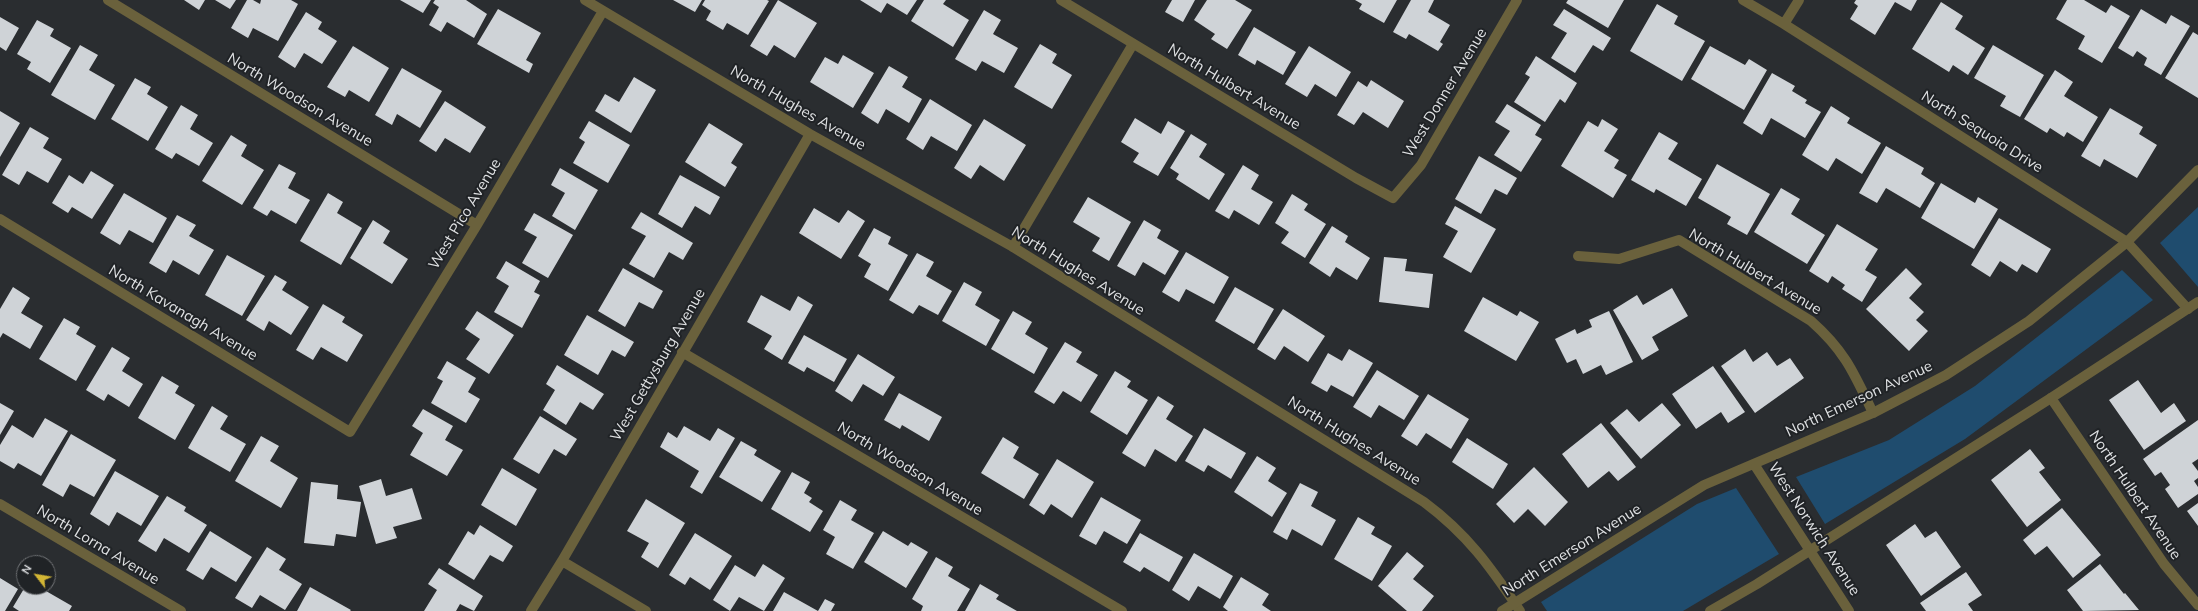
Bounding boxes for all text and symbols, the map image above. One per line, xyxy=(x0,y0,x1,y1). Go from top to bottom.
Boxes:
street label: West Donner Avenue xyxy=(1399,25,1491,161)
street label: North Hulbert Avenue xyxy=(1164,40,1304,134)
street label: North Woodson Avenue xyxy=(224,49,376,151)
street label: North Hughes Avenue xyxy=(727,62,869,154)
street label: North Sequoia Drive xyxy=(1918,87,2046,177)
street label: West Pico Avenue xyxy=(425,155,505,273)
street label: North Hughes Avenue xyxy=(1008,223,1148,319)
street label: North Hulbert Avenue xyxy=(1685,225,1825,319)
street label: North Kavanagh Avenue xyxy=(105,261,261,365)
street label: West Gettysburg Avenue xyxy=(607,285,709,445)
street label: North Emerson Avenue xyxy=(1783,357,1935,441)
street label: North Hughes Avenue xyxy=(1284,393,1424,489)
street label: North Woodson Avenue xyxy=(834,418,986,520)
street label: North Hulbert Avenue xyxy=(2085,427,2185,563)
street label: West Norwich Avenue xyxy=(1764,459,1864,599)
street label: North Emerson Avenue xyxy=(1499,500,1645,600)
street label: North Lorna Avenue xyxy=(34,501,162,589)
north arrow xyxy=(16,555,56,595)
text: N xyxy=(18,562,35,577)

